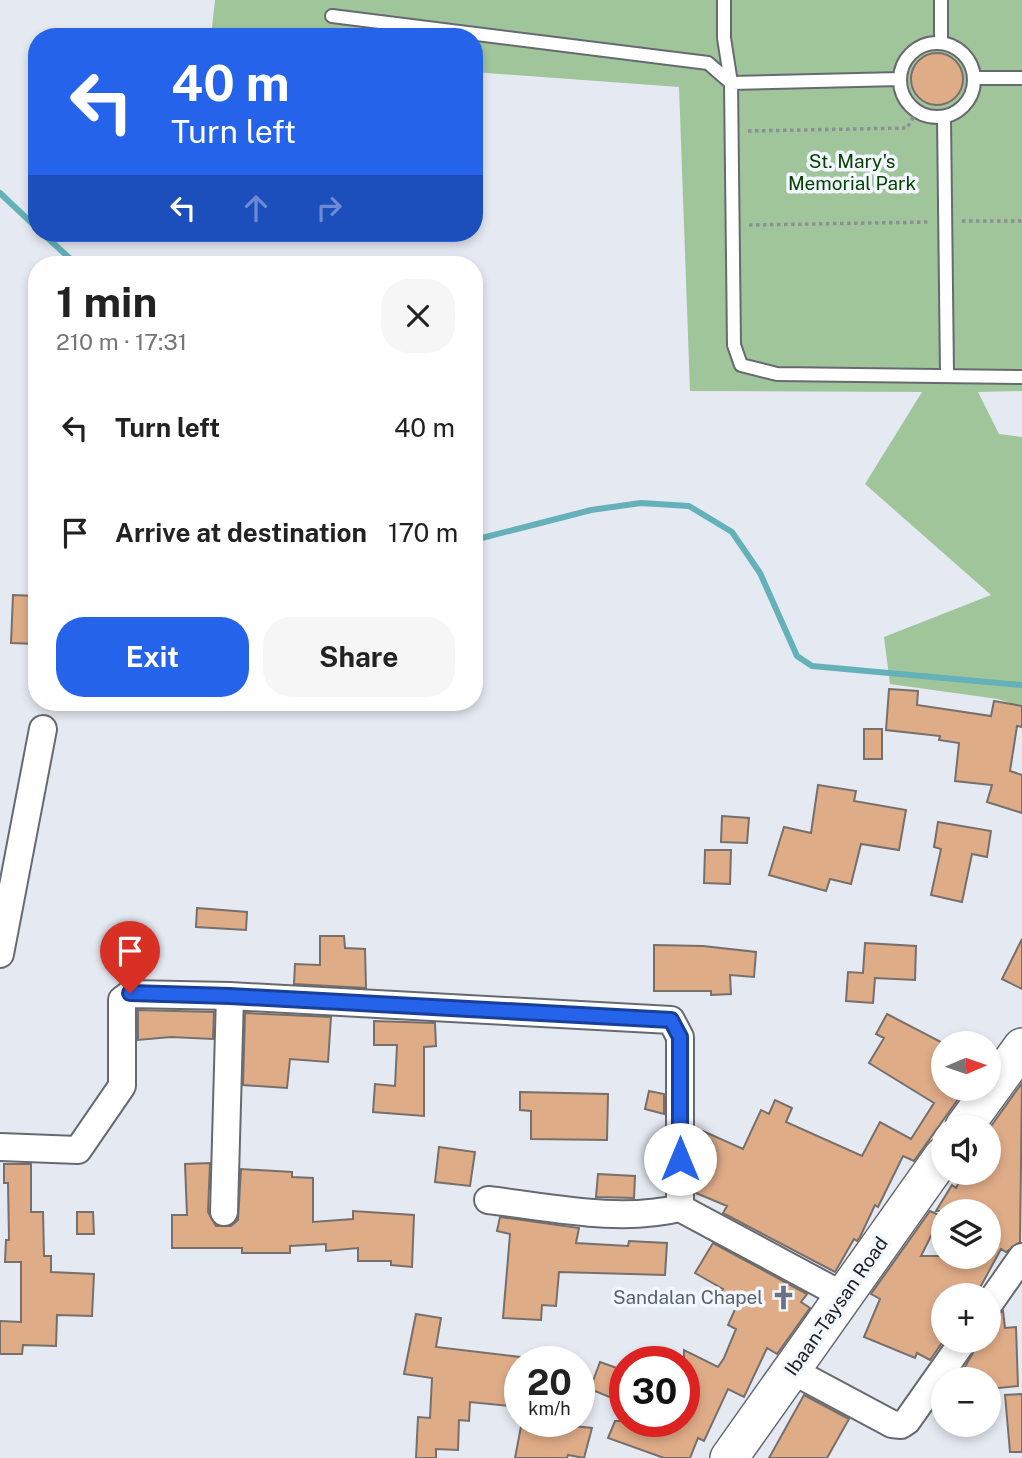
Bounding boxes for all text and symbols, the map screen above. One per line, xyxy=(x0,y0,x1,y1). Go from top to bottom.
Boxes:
text: 40 m xyxy=(171,54,290,112)
icon: left xyxy=(56,56,147,147)
text: Turn left xyxy=(171,113,296,150)
park label: St. Mary's Memorial Park xyxy=(788,150,916,194)
icon: left xyxy=(164,189,202,227)
icon: ahead xyxy=(237,189,275,227)
icon: right xyxy=(310,189,348,227)
text: 1 min xyxy=(56,277,157,326)
button: close xyxy=(381,279,455,353)
text: 210 m · 17:31 xyxy=(56,328,187,355)
icon: left xyxy=(56,409,94,447)
text: Turn left xyxy=(115,412,220,443)
text: 40 m xyxy=(394,412,455,443)
icon: arrive xyxy=(56,514,94,552)
text: Arrive at destination xyxy=(115,517,367,548)
text: 170 m xyxy=(388,517,458,548)
button: Exit xyxy=(56,617,249,697)
button: Share xyxy=(263,617,455,697)
pin xyxy=(100,921,160,993)
icon: arrive xyxy=(111,932,149,970)
north arrow xyxy=(931,1031,1001,1101)
map controls xyxy=(931,1031,1001,1437)
button: sound xyxy=(931,1115,1001,1185)
position arrow xyxy=(643,1122,717,1196)
button: layers xyxy=(931,1199,1001,1269)
street label: Ibaan-Taysan Road xyxy=(780,1232,892,1380)
church icon: Sandalan Chapel xyxy=(769,1283,797,1311)
button: + xyxy=(931,1283,1001,1353)
place label: Sandalan Chapel xyxy=(613,1286,763,1308)
speed limit sign: 30 xyxy=(609,1346,700,1437)
text: 20 xyxy=(527,1362,572,1403)
button: − xyxy=(931,1367,1001,1437)
text: km/h xyxy=(528,1398,571,1419)

